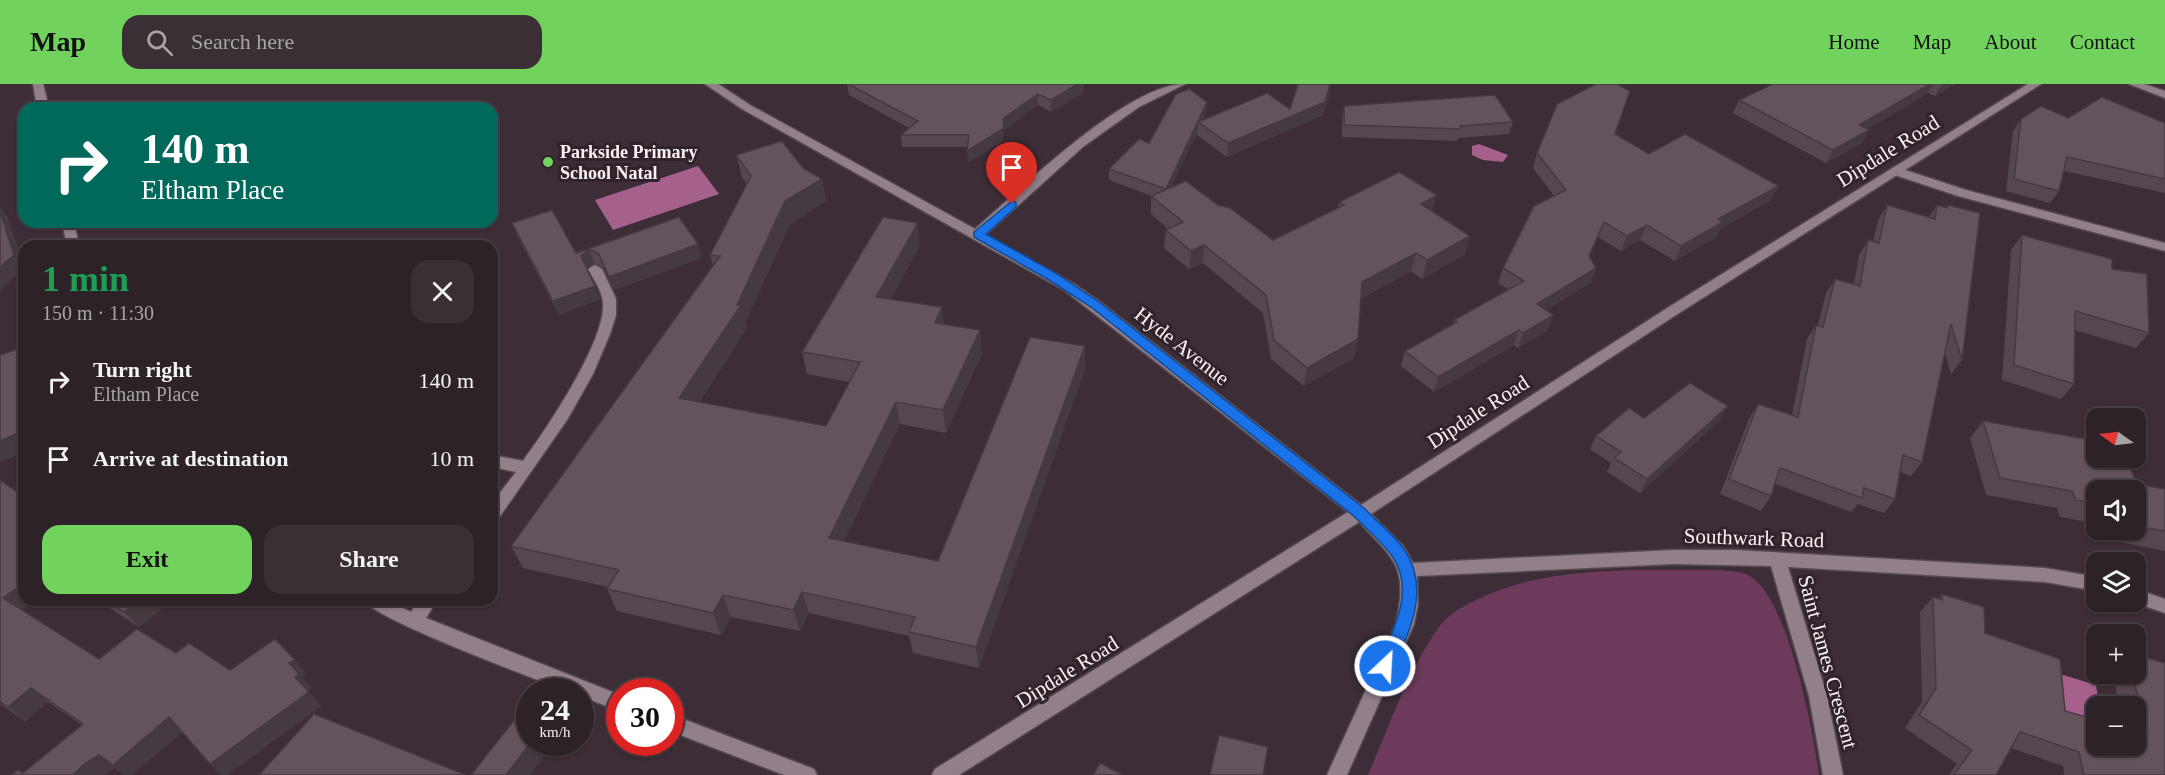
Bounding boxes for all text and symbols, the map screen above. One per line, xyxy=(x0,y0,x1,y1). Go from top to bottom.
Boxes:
search box xyxy=(122,15,542,69)
text: Map xyxy=(30,26,86,57)
icon: search xyxy=(143,26,176,59)
text: Search here xyxy=(191,29,294,54)
text: Home xyxy=(1828,30,1880,54)
text: Map xyxy=(1913,30,1951,54)
text: About xyxy=(1984,30,2037,54)
text: Contact xyxy=(2070,30,2135,54)
street label: Dipdale Road xyxy=(1832,110,1944,192)
icon: right xyxy=(42,126,120,204)
text: 140 m xyxy=(141,126,250,172)
place label: Parkside Primary School Natal xyxy=(560,142,697,183)
pin xyxy=(986,142,1037,204)
icon: arrive xyxy=(995,151,1028,184)
marker: Parkside Primary School Natal xyxy=(541,155,555,169)
text: Eltham Place xyxy=(141,175,284,205)
text: 1 min xyxy=(42,259,129,299)
button: close xyxy=(411,260,474,323)
text: 150 m · 11:30 xyxy=(42,302,154,324)
street label: Hyde Avenue xyxy=(1130,302,1234,390)
text: Turn right xyxy=(93,357,192,382)
icon: right xyxy=(42,365,75,398)
text: 140 m xyxy=(418,368,474,393)
street label: Dipdale Road xyxy=(1423,370,1534,454)
text: Eltham Place xyxy=(93,383,199,405)
north arrow xyxy=(2086,408,2146,468)
map controls xyxy=(2086,408,2146,756)
icon: arrive xyxy=(42,443,75,476)
text: Arrive at destination xyxy=(93,446,289,471)
text: 10 m xyxy=(429,446,474,471)
button: sound xyxy=(2086,480,2146,540)
street label: Southwark Road xyxy=(1683,524,1825,552)
button: Exit xyxy=(42,525,252,594)
button: Share xyxy=(264,525,474,594)
button: layers xyxy=(2086,552,2146,612)
street label: Saint James Crescent xyxy=(1793,573,1863,751)
button: + xyxy=(2086,624,2146,684)
street label: Dipdale Road xyxy=(1011,631,1123,713)
position arrow xyxy=(1353,634,1417,698)
speed limit sign: 30 xyxy=(606,678,684,756)
text: 24 xyxy=(540,693,570,726)
button: − xyxy=(2086,696,2146,756)
text: km/h xyxy=(540,724,570,740)

